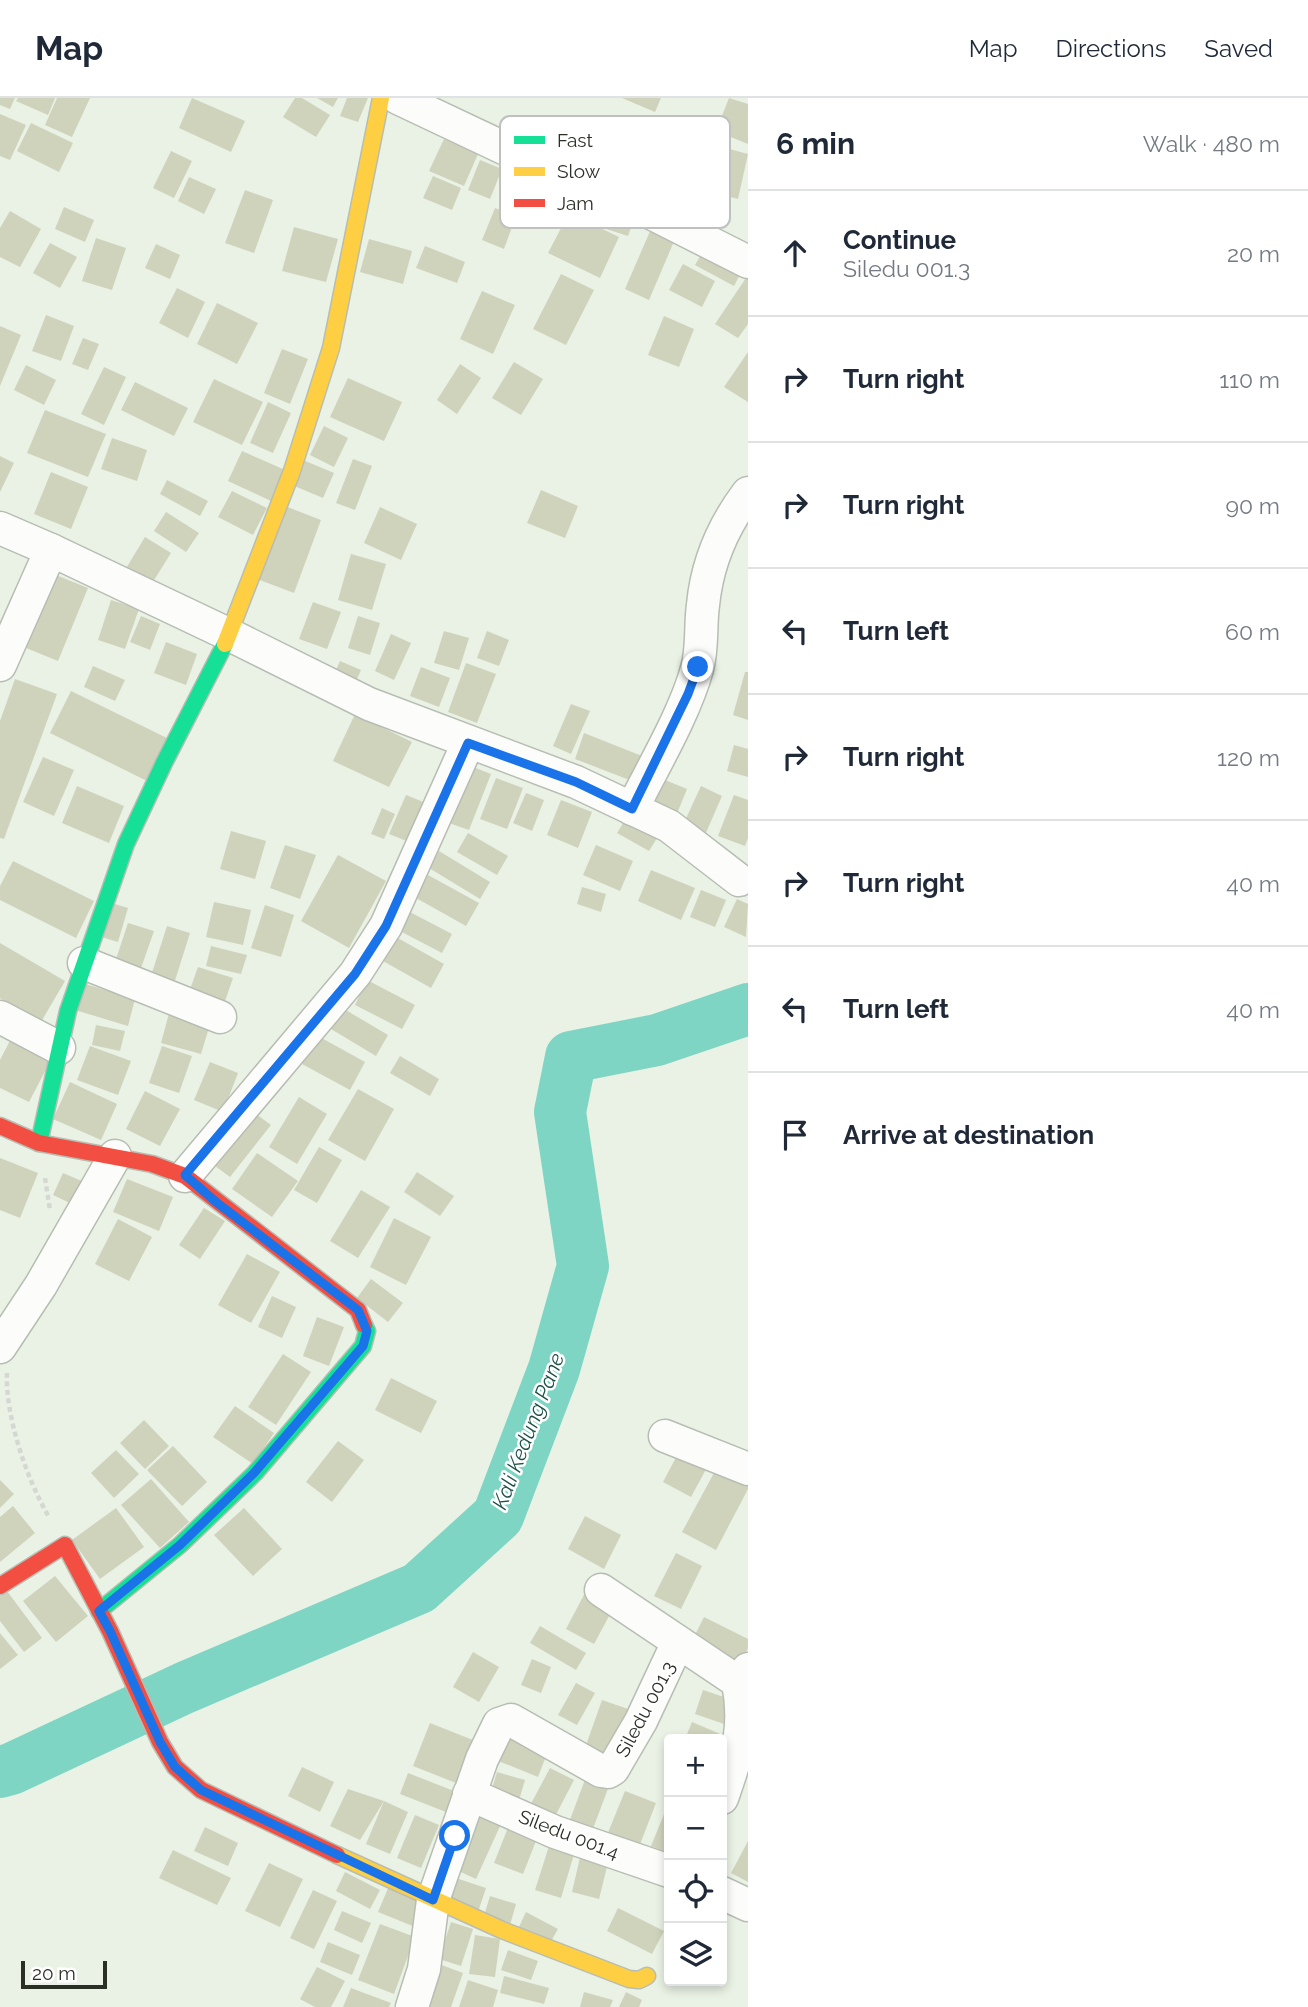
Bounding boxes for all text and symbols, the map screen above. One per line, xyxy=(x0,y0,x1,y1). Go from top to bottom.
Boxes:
text: Map xyxy=(35,29,103,68)
text: Map xyxy=(969,34,1018,63)
text: Directions xyxy=(1056,34,1166,63)
text: Saved xyxy=(1204,34,1273,63)
legend xyxy=(500,116,730,228)
text: 6 min xyxy=(776,126,855,161)
text: Fast xyxy=(557,129,593,151)
text: Walk · 480 m xyxy=(1143,130,1280,157)
text: Slow xyxy=(557,160,601,182)
text: Jam xyxy=(557,192,594,214)
text: Continue xyxy=(843,225,956,255)
icon: ahead xyxy=(776,234,814,272)
text: 20 m xyxy=(1227,240,1280,267)
text: Siledu 001.3 xyxy=(843,255,970,282)
icon: right xyxy=(776,360,814,398)
text: Turn right xyxy=(843,364,964,394)
text: 110 m xyxy=(1219,366,1280,393)
icon: right xyxy=(776,486,814,524)
text: Turn right xyxy=(843,490,964,520)
text: 90 m xyxy=(1225,492,1280,519)
icon: left xyxy=(776,612,814,650)
text: Turn left xyxy=(843,616,949,646)
text: 60 m xyxy=(1225,618,1280,645)
route end xyxy=(682,651,713,682)
icon: right xyxy=(776,738,814,776)
text: Turn right xyxy=(843,742,964,772)
text: 120 m xyxy=(1217,744,1280,771)
icon: right xyxy=(776,864,814,902)
text: Turn right xyxy=(843,868,964,898)
text: 40 m xyxy=(1226,870,1280,897)
icon: left xyxy=(776,990,814,1028)
text: Turn left xyxy=(843,994,949,1024)
text: 40 m xyxy=(1226,996,1280,1023)
icon: arrive xyxy=(776,1116,814,1154)
text: Arrive at destination xyxy=(843,1120,1094,1150)
water label: Kali Kedung Pane xyxy=(487,1349,569,1513)
street label: Siledu 001.3 xyxy=(611,1657,679,1761)
map controls xyxy=(664,1734,727,1986)
button: + xyxy=(664,1734,727,1797)
button: − xyxy=(664,1797,727,1860)
street label: Siledu 001.4 xyxy=(516,1805,622,1863)
route start xyxy=(439,1820,470,1851)
button: locate xyxy=(664,1860,727,1923)
button: layers xyxy=(664,1923,727,1986)
scale bar xyxy=(21,1958,107,1990)
text: 20 m xyxy=(32,1962,76,1984)

